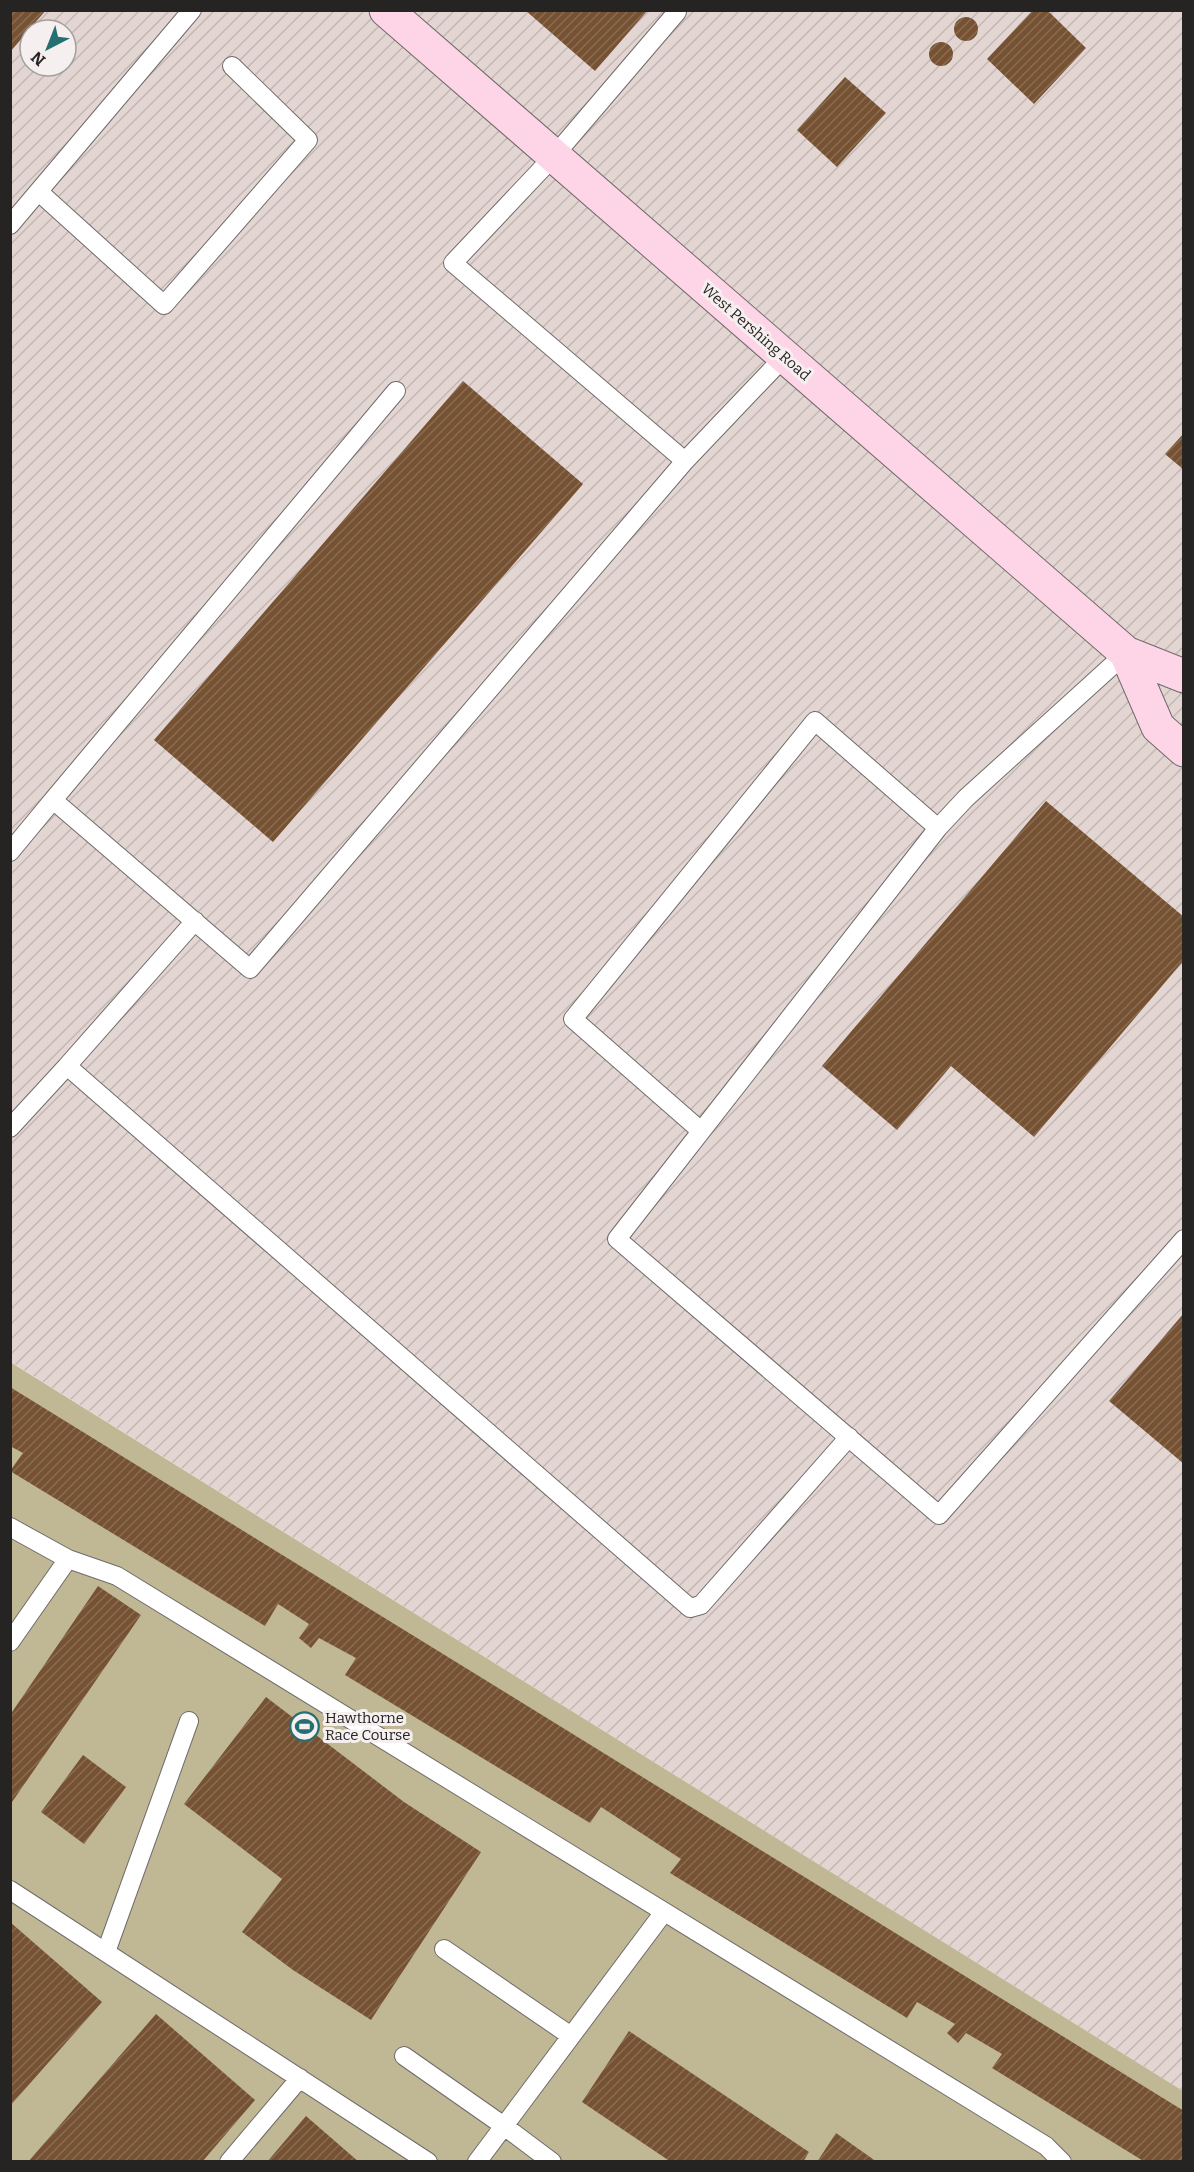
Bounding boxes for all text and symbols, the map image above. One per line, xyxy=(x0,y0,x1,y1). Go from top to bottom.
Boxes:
north arrow xyxy=(18,18,78,78)
text: N xyxy=(27,48,49,70)
street label: West Pershing Road xyxy=(698,280,814,384)
place label: Hawthorne Race Course xyxy=(325,1709,410,1744)
sports icon: Hawthorne Race Course xyxy=(288,1711,320,1743)

